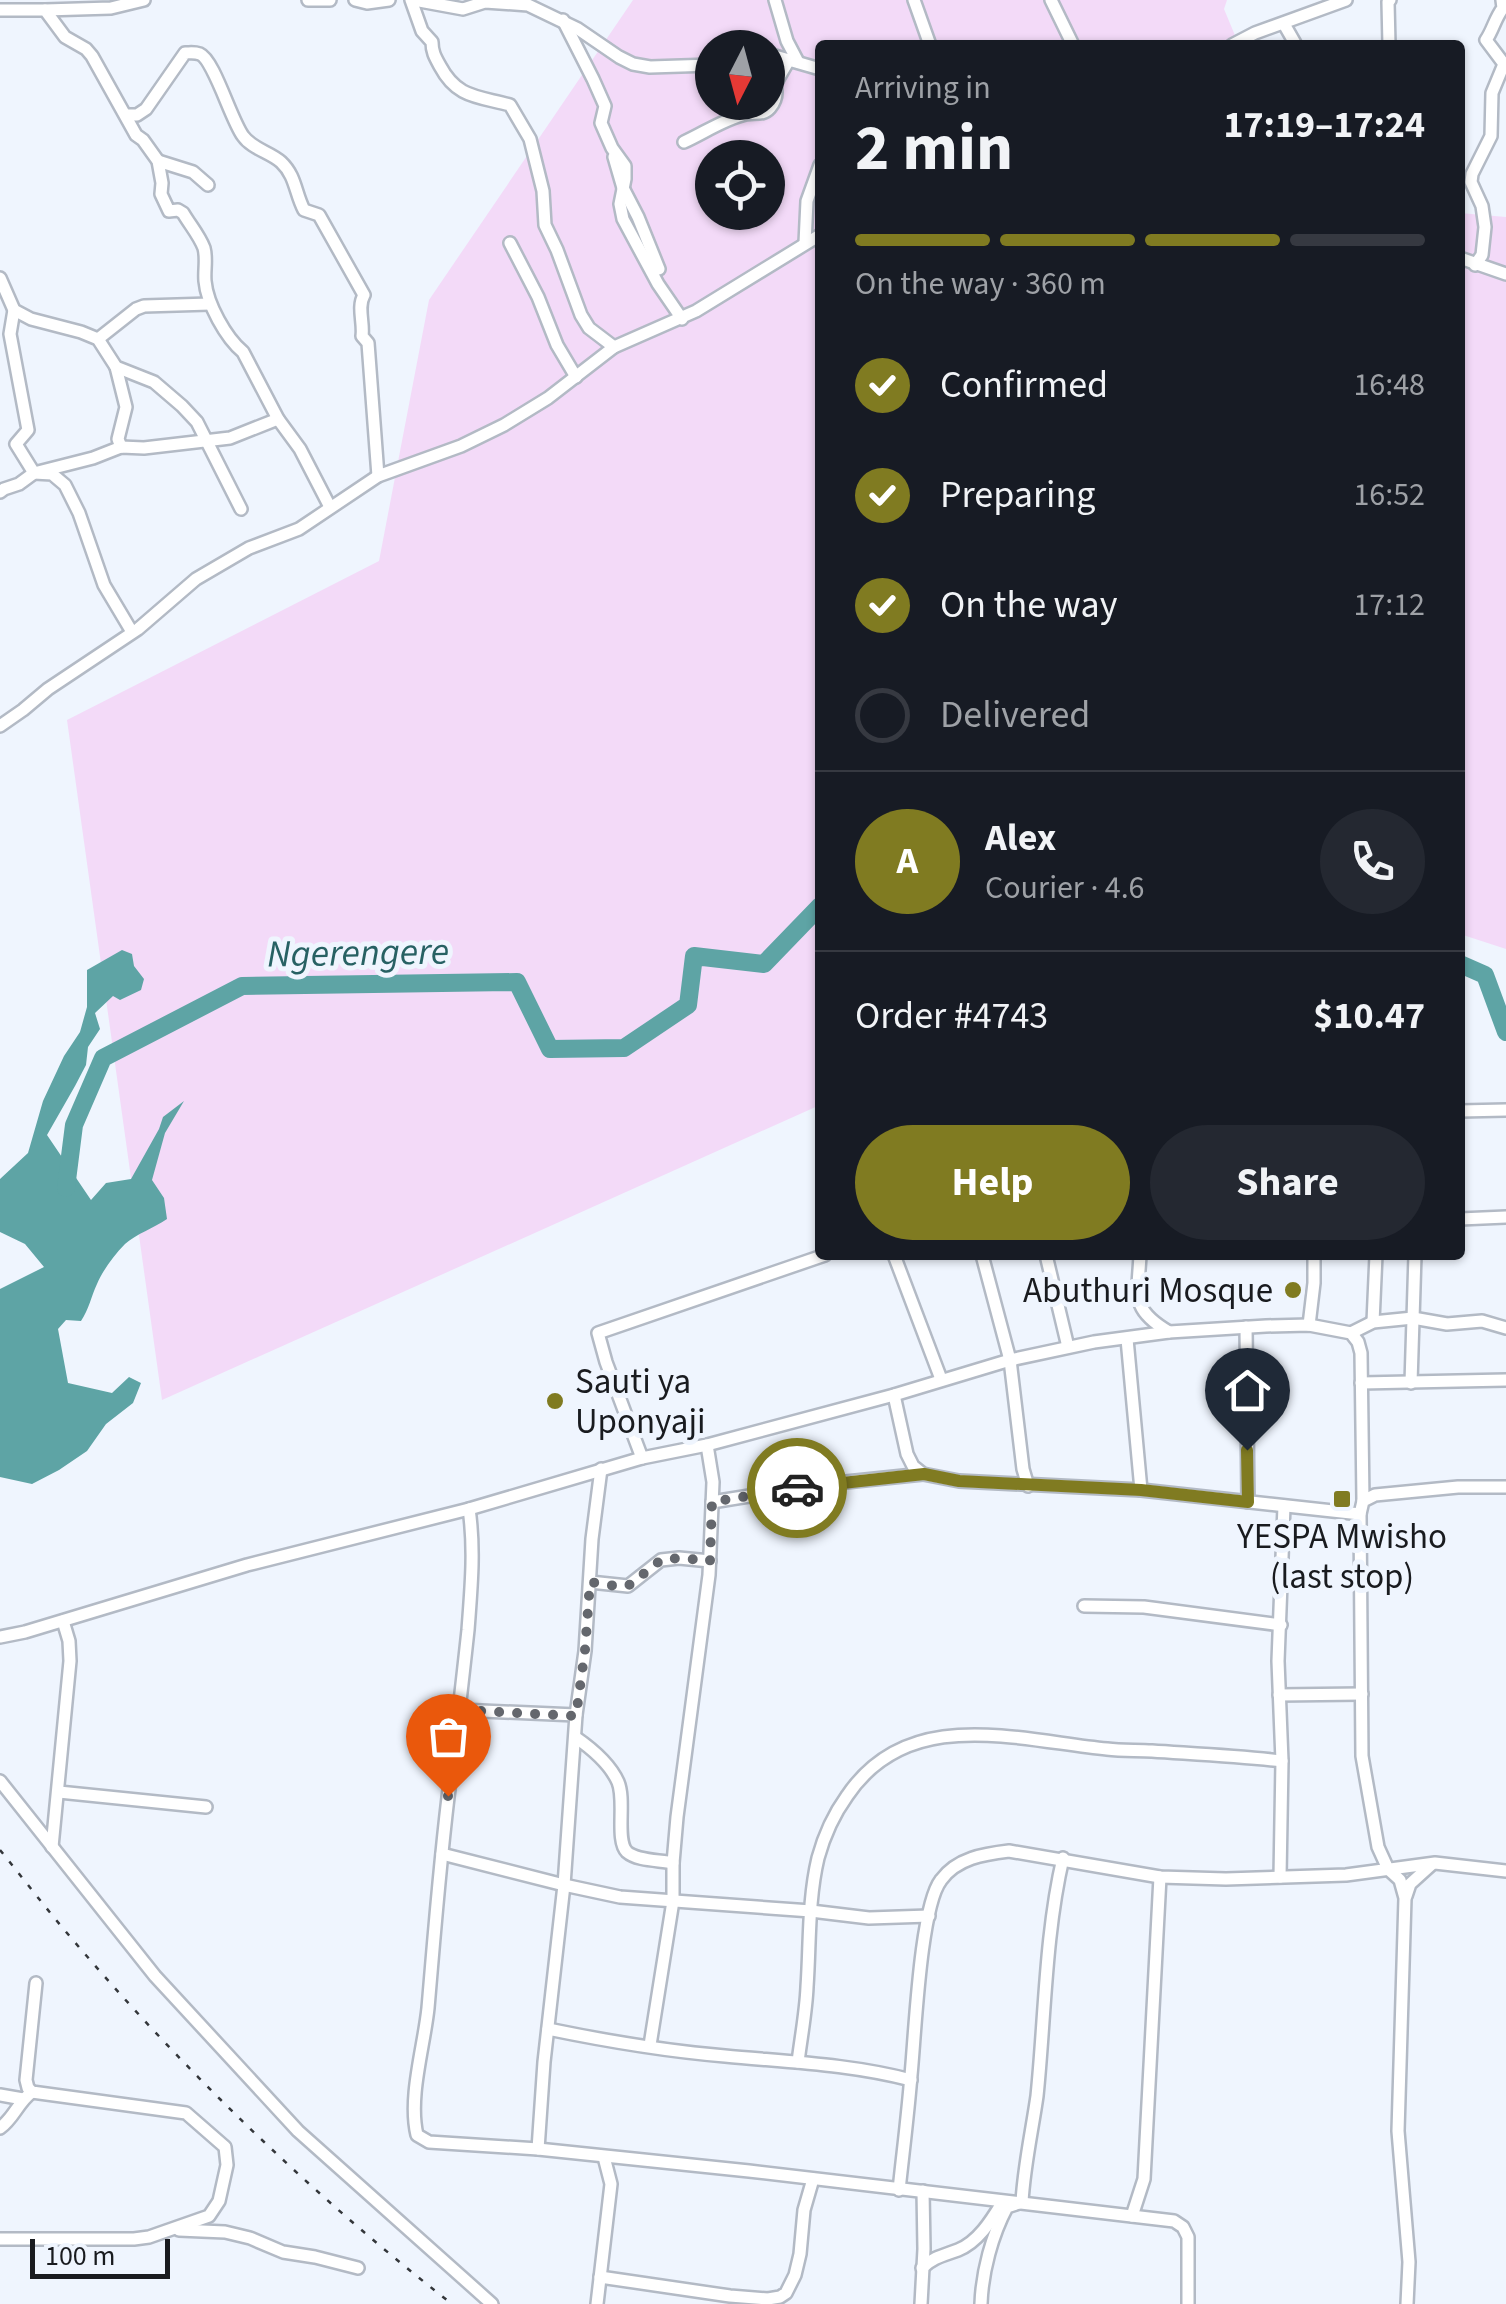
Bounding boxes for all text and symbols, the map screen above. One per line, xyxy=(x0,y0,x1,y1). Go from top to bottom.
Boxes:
north arrow xyxy=(695,30,785,120)
map controls xyxy=(695,30,785,230)
text: Arriving in xyxy=(855,65,991,111)
text: 17:19–17:24 xyxy=(1223,98,1425,152)
text: 2 min xyxy=(855,102,1013,195)
button: locate xyxy=(695,140,785,230)
text: On the way · 360 m xyxy=(855,261,1106,307)
icon: check xyxy=(855,358,910,413)
text: Confirmed xyxy=(940,358,1108,412)
text: 16:48 xyxy=(1353,362,1425,408)
icon: check xyxy=(855,468,910,523)
text: Preparing xyxy=(940,468,1095,522)
text: 16:52 xyxy=(1353,472,1425,518)
icon: check xyxy=(855,578,910,633)
text: On the way xyxy=(940,578,1117,632)
text: 17:12 xyxy=(1353,582,1425,628)
text: Delivered xyxy=(940,688,1090,742)
button: phone xyxy=(1320,809,1425,914)
text: Alex xyxy=(985,811,1056,865)
text: A xyxy=(897,834,918,888)
text: Courier · 4.6 xyxy=(985,865,1145,911)
water label: Ngerengere xyxy=(267,924,449,982)
text: Order #4743 xyxy=(855,989,1048,1043)
text: $10.47 xyxy=(1313,989,1425,1043)
button: Help xyxy=(855,1125,1130,1240)
button: Share xyxy=(1150,1125,1425,1240)
place label: Abuthuri Mosque xyxy=(1023,1266,1273,1316)
marker: Abuthuri Mosque xyxy=(1282,1279,1304,1301)
pin xyxy=(1205,1348,1290,1451)
place label: Sauti ya Uponyaji xyxy=(575,1357,706,1447)
icon: home xyxy=(1220,1363,1275,1418)
marker: Sauti ya Uponyaji xyxy=(544,1390,566,1412)
courier xyxy=(747,1438,847,1538)
icon: car xyxy=(770,1461,825,1516)
marker: YESPA Mwisho (last stop) xyxy=(1331,1488,1353,1510)
place label: YESPA Mwisho (last stop) xyxy=(1236,1512,1447,1602)
pin xyxy=(406,1694,491,1797)
icon: bag xyxy=(421,1709,476,1764)
scale bar xyxy=(30,2234,170,2278)
text: 100 m xyxy=(45,2236,116,2276)

